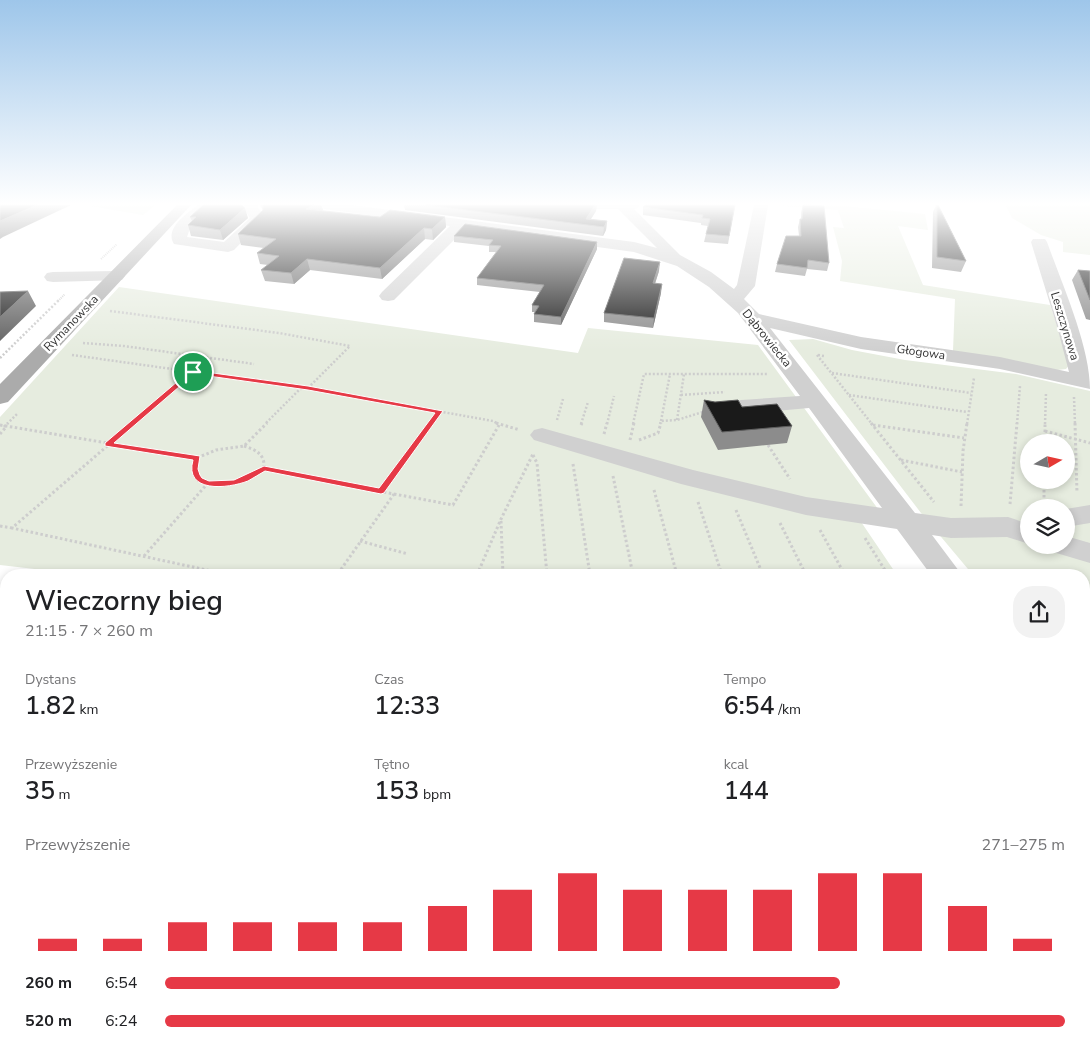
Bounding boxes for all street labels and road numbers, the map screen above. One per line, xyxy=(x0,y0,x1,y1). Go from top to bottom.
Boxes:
street label: Leszczynowa xyxy=(1047,290,1083,362)
street label: Rymanowska xyxy=(40,291,102,355)
street label: Dąbrowiecka xyxy=(739,306,795,370)
street label: Głogowa xyxy=(896,341,946,363)

